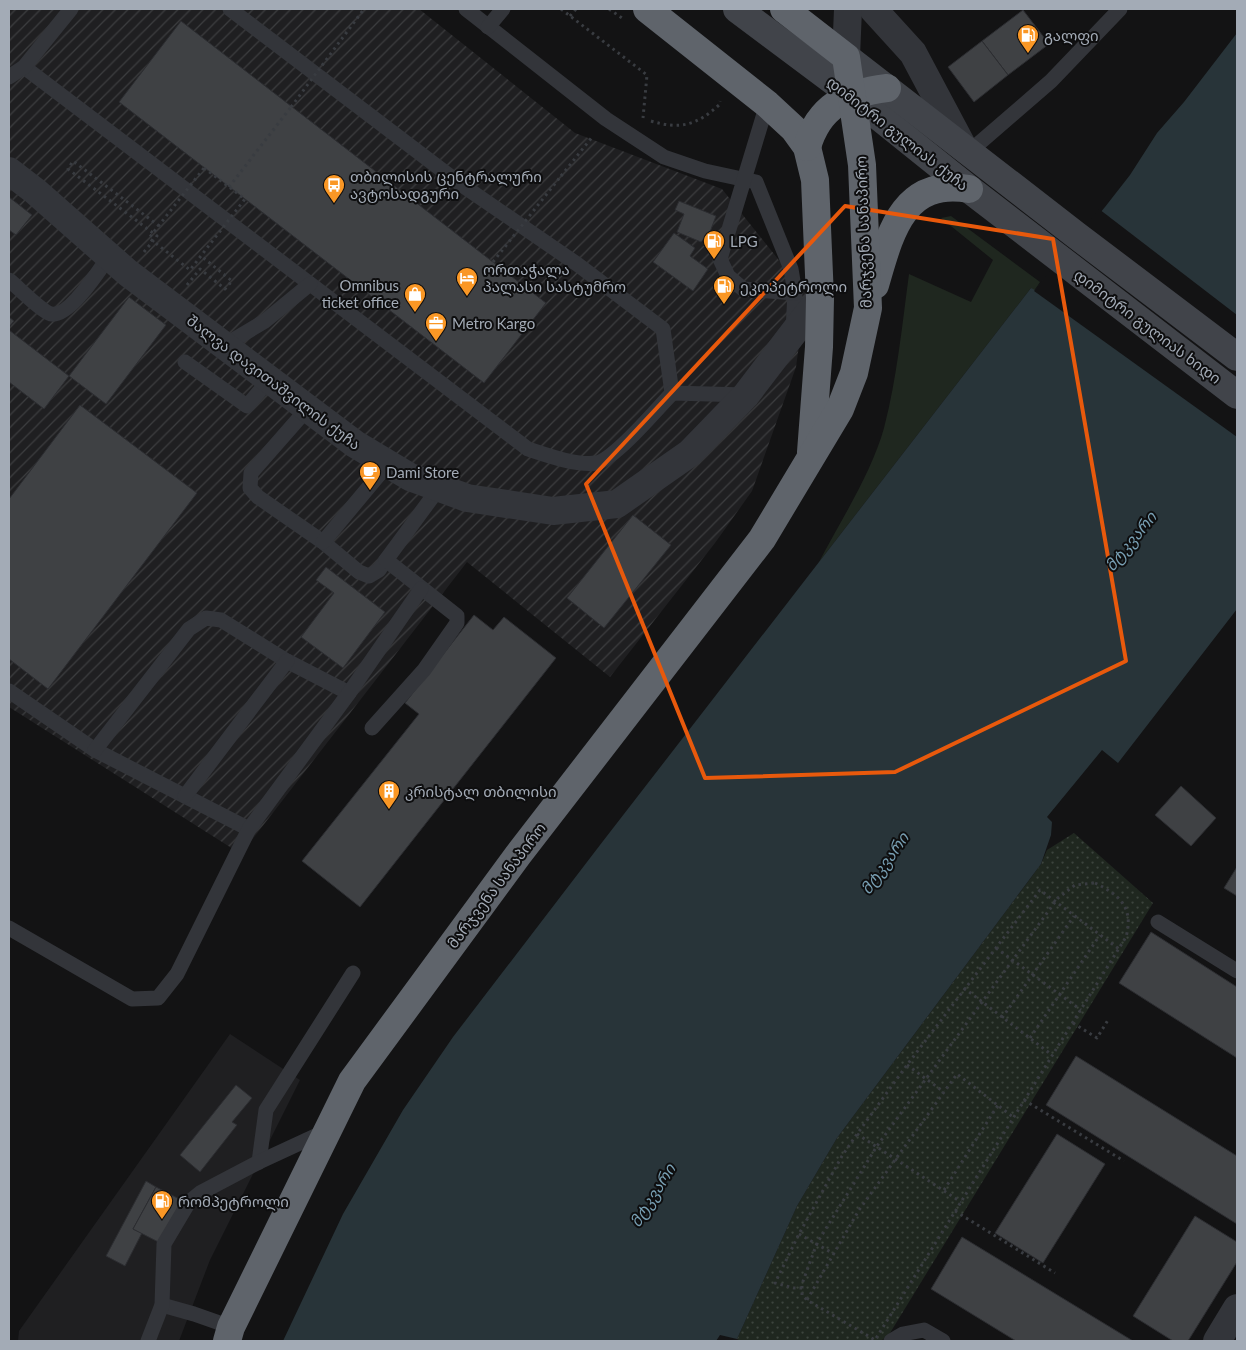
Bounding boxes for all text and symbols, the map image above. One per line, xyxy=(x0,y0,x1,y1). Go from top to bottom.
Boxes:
fuel station icon: გალფი xyxy=(1016,23,1040,54)
place label: გალფი xyxy=(1044,26,1099,45)
street label: დიმიტრი გულიას ქუჩა xyxy=(823,72,972,195)
street label: მარჯვენა სანაპირო xyxy=(851,156,876,308)
place label: თბილისის ცენტრალური ავტოსადგური xyxy=(350,167,542,203)
bus stop icon: თბილისის ცენტრალური ავტოსადგური xyxy=(322,173,346,204)
fuel station icon: LPG xyxy=(702,229,726,260)
place label: LPG xyxy=(730,232,758,250)
place label: ორთაჭალა პალასი სასტუმრო xyxy=(483,260,626,296)
street label: დიმიტრი გულიას ხიდი xyxy=(1070,265,1225,388)
hotel icon: ორთაჭალა პალასი სასტუმრო xyxy=(455,266,479,297)
fuel station icon: ეკოპეტროლი xyxy=(712,274,736,305)
place label: Omnibus ticket office xyxy=(322,276,399,311)
place label: ეკოპეტროლი xyxy=(740,277,847,296)
shop icon: Omnibus ticket office xyxy=(403,282,427,313)
street label: შალვა დავითაშვილის ქუჩა xyxy=(183,311,364,454)
office icon: Metro Kargo xyxy=(424,311,448,342)
place label: Metro Kargo xyxy=(452,314,535,332)
cafe icon: Dami Store xyxy=(358,460,382,491)
place label: Dami Store xyxy=(386,463,459,481)
water label: მტკვარი xyxy=(1100,507,1161,575)
building icon: კრისტალ თბილისი xyxy=(377,779,401,810)
place label: კრისტალ თბილისი xyxy=(405,782,557,801)
street label: მარჯვენა სანაპირო xyxy=(443,819,550,952)
water label: მტკვარი xyxy=(856,828,913,898)
water label: მტკვარი xyxy=(625,1159,680,1231)
fuel station icon: რომპეტროლი xyxy=(150,1189,174,1220)
place label: რომპეტროლი xyxy=(178,1192,289,1211)

